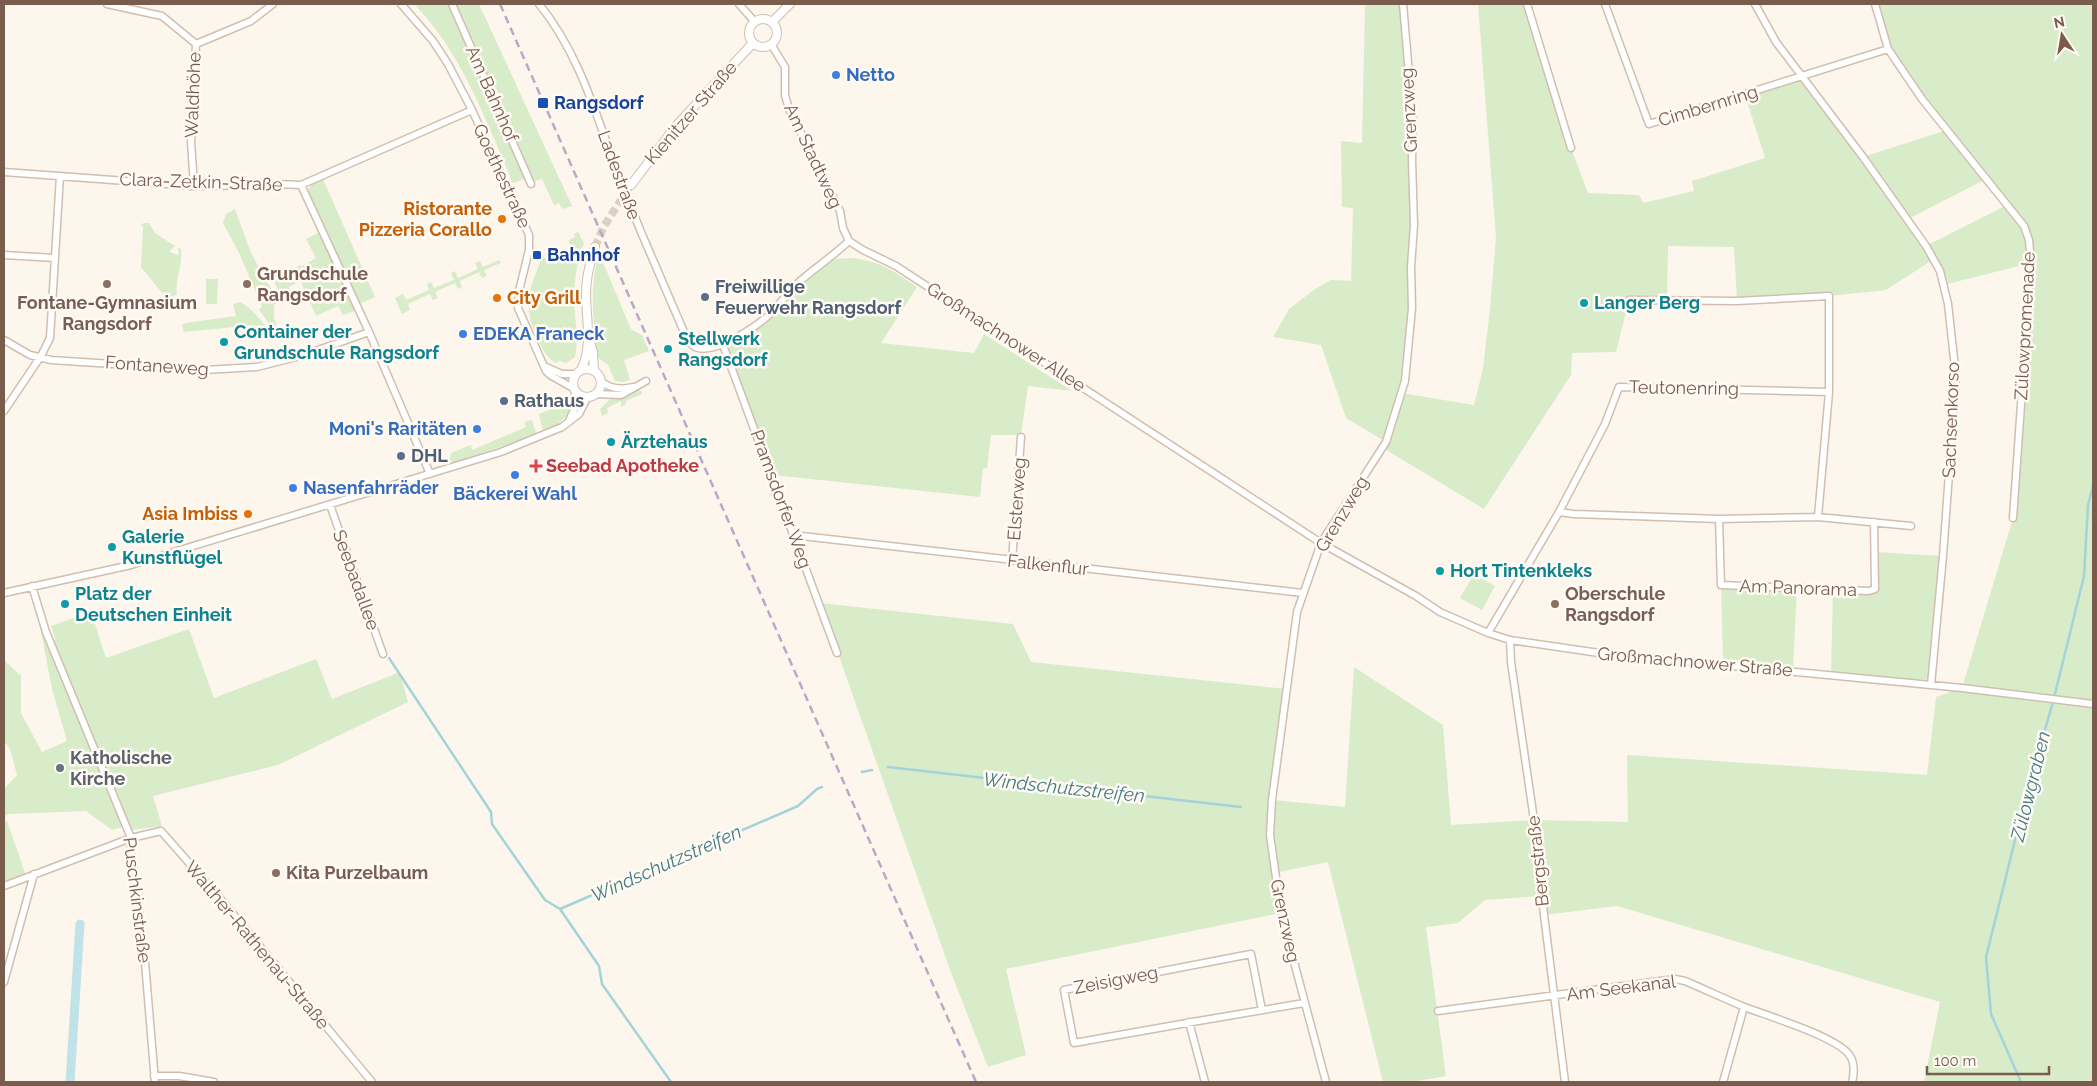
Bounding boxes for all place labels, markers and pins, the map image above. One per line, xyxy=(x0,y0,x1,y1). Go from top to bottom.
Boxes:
place label: Netto xyxy=(846,64,895,85)
marker: Netto xyxy=(830,69,842,81)
place label: Rangsdorf xyxy=(554,92,645,113)
marker: Rangsdorf xyxy=(536,96,550,110)
place label: Ristorante Pizzeria Corallo xyxy=(359,198,492,240)
marker: Ristorante Pizzeria Corallo xyxy=(496,213,508,225)
place label: Bahnhof xyxy=(547,244,621,265)
marker: Bahnhof xyxy=(531,249,543,261)
place label: Grundschule Rangsdorf xyxy=(257,263,368,305)
place label: Freiwillige Feuerwehr Rangsdorf xyxy=(715,276,903,318)
marker: Fontane-Gymnasium Rangsdorf xyxy=(101,278,113,290)
marker: Grundschule Rangsdorf xyxy=(241,278,253,290)
place label: City Grill xyxy=(507,287,581,308)
marker: Freiwillige Feuerwehr Rangsdorf xyxy=(699,291,711,303)
place label: Fontane-Gymnasium Rangsdorf xyxy=(17,292,197,334)
marker: City Grill xyxy=(491,292,503,304)
place label: Langer Berg xyxy=(1594,292,1700,313)
marker: Langer Berg xyxy=(1578,297,1590,309)
place label: Container der Grundschule Rangsdorf xyxy=(234,321,440,363)
place label: EDEKA Franeck xyxy=(473,323,605,344)
marker: EDEKA Franeck xyxy=(457,328,469,340)
place label: Stellwerk Rangsdorf xyxy=(678,328,769,370)
marker: Container der Grundschule Rangsdorf xyxy=(218,336,230,348)
marker: Stellwerk Rangsdorf xyxy=(662,343,674,355)
place label: Rathaus xyxy=(514,390,584,411)
marker: Rathaus xyxy=(498,395,510,407)
place label: Moni's Raritäten xyxy=(329,418,467,439)
marker: Moni's Raritäten xyxy=(471,423,483,435)
place label: Ärztehaus xyxy=(621,431,708,452)
marker: Ärztehaus xyxy=(605,436,617,448)
place label: DHL xyxy=(411,445,448,466)
marker: DHL xyxy=(395,450,407,462)
place label: Seebad Apotheke xyxy=(546,455,699,476)
marker: Seebad Apotheke xyxy=(530,460,542,472)
marker: Bäckerei Wahl xyxy=(509,469,521,481)
place label: Nasenfahrräder xyxy=(303,477,439,498)
marker: Nasenfahrräder xyxy=(287,482,299,494)
place label: Bäckerei Wahl xyxy=(453,483,577,504)
place label: Asia Imbiss xyxy=(142,503,238,524)
marker: Asia Imbiss xyxy=(242,508,254,520)
place label: Galerie Kunstflügel xyxy=(122,526,223,568)
marker: Galerie Kunstflügel xyxy=(106,541,118,553)
place label: Hort Tintenkleks xyxy=(1450,560,1592,581)
marker: Hort Tintenkleks xyxy=(1434,565,1446,577)
place label: Platz der Deutschen Einheit xyxy=(75,583,232,625)
place label: Oberschule Rangsdorf xyxy=(1565,583,1666,625)
marker: Platz der Deutschen Einheit xyxy=(59,598,71,610)
marker: Oberschule Rangsdorf xyxy=(1549,598,1561,610)
place label: Katholische Kirche xyxy=(70,747,172,789)
marker: Katholische Kirche xyxy=(54,762,66,774)
place label: Kita Purzelbaum xyxy=(286,862,428,883)
marker: Kita Purzelbaum xyxy=(270,867,282,879)

